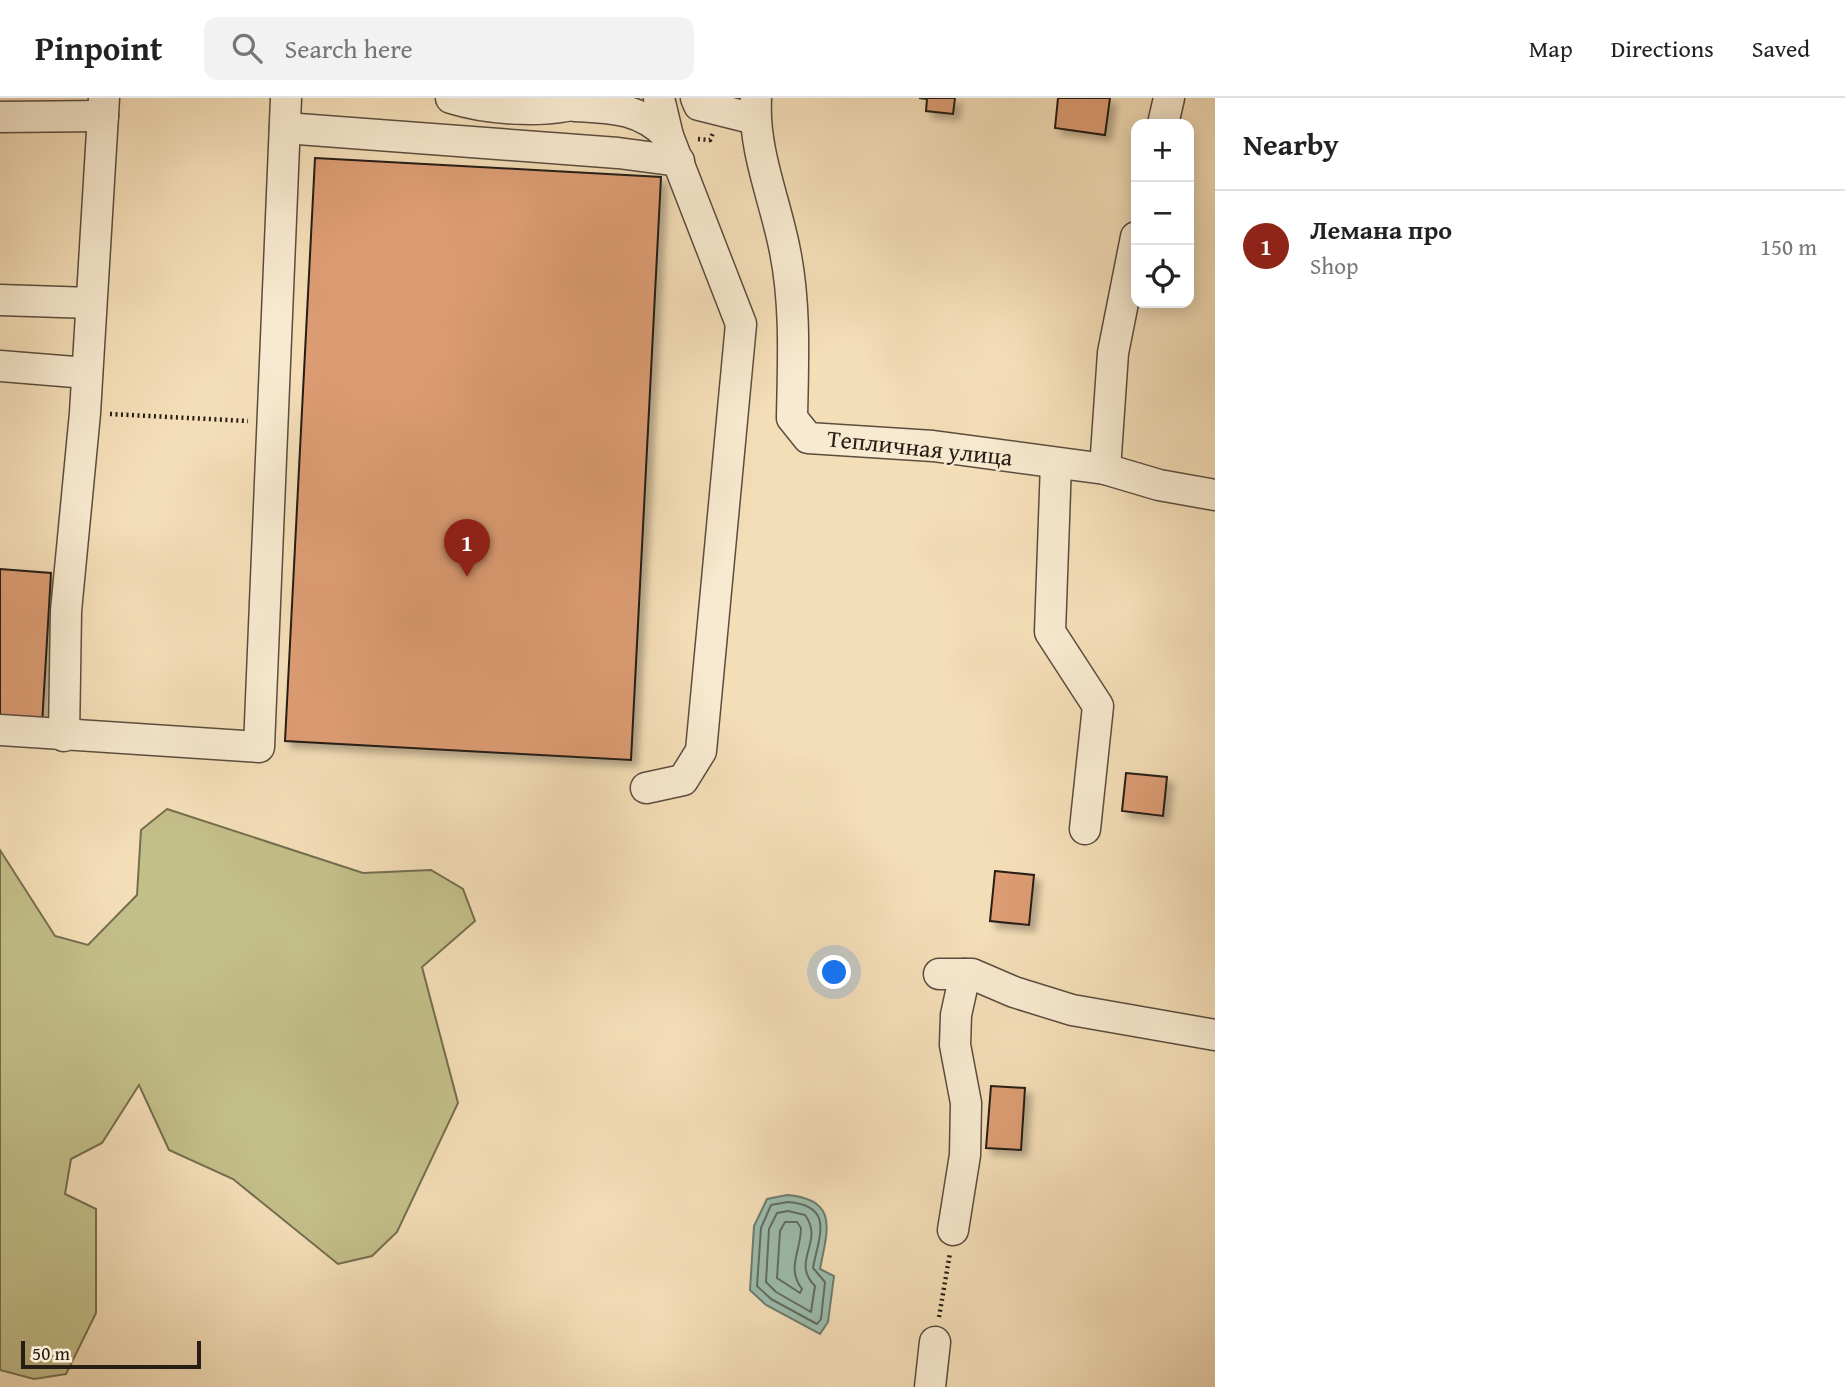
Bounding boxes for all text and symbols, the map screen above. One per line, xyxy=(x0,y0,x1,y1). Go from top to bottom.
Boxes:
search box xyxy=(204,17,694,80)
text: Pinpoint xyxy=(35,24,162,72)
icon: search xyxy=(228,29,266,67)
text: Search here xyxy=(284,29,413,68)
text: Map xyxy=(1529,31,1573,66)
text: Directions xyxy=(1611,31,1714,66)
text: Saved xyxy=(1752,31,1810,66)
map controls xyxy=(1131,119,1194,308)
button: + xyxy=(1131,119,1194,182)
text: Nearby xyxy=(1243,122,1339,166)
button: − xyxy=(1131,182,1194,245)
text: Лемана про xyxy=(1310,210,1452,249)
text: 1 xyxy=(1260,230,1272,263)
text: 150 m xyxy=(1760,230,1817,263)
button: locate xyxy=(1131,245,1194,308)
text: Shop xyxy=(1310,249,1358,282)
street label: Тепличная улица xyxy=(826,420,1015,475)
pin: 1 xyxy=(444,519,490,577)
your location xyxy=(817,955,851,989)
scale bar xyxy=(21,1338,201,1370)
text: 50 m xyxy=(32,1339,70,1367)

